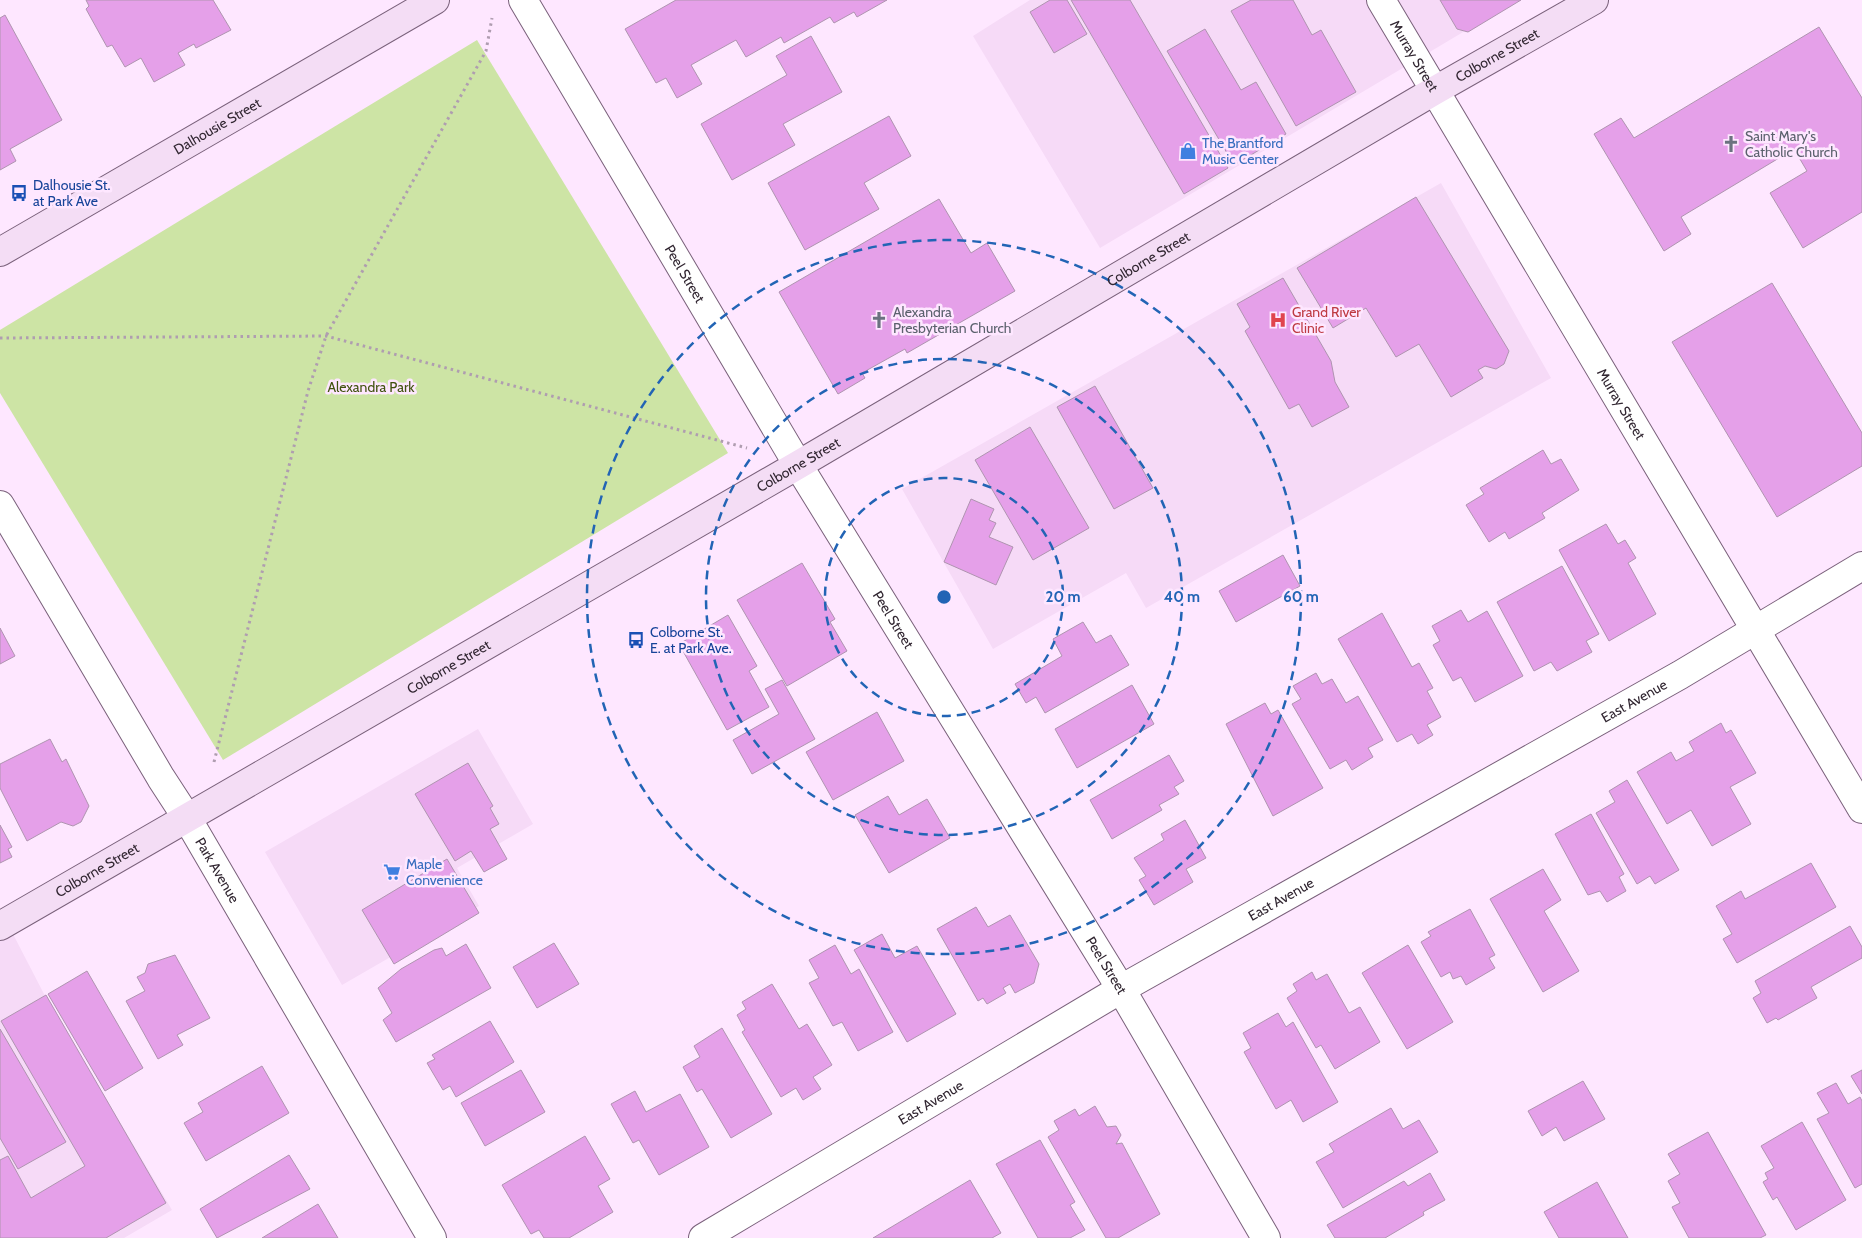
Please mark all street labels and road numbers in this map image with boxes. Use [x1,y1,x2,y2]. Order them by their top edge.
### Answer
street label: Murray Street [1386,17,1443,95]
street label: Colborne Street [1452,24,1542,86]
street label: Dalhousie Street [170,94,264,158]
street label: Colborne Street [1103,227,1193,290]
street label: Peel Street [661,241,709,306]
street label: Murray Street [1593,365,1650,443]
street label: Colborne Street [753,433,843,496]
street label: Peel Street [869,587,918,652]
street label: Colborne Street [404,636,494,698]
street label: East Avenue [1598,675,1670,726]
street label: Park Avenue [191,834,244,906]
street label: Colborne Street [52,839,142,901]
street label: East Avenue [1245,874,1317,925]
street label: Peel Street [1082,933,1131,998]
street label: East Avenue [895,1076,966,1129]

